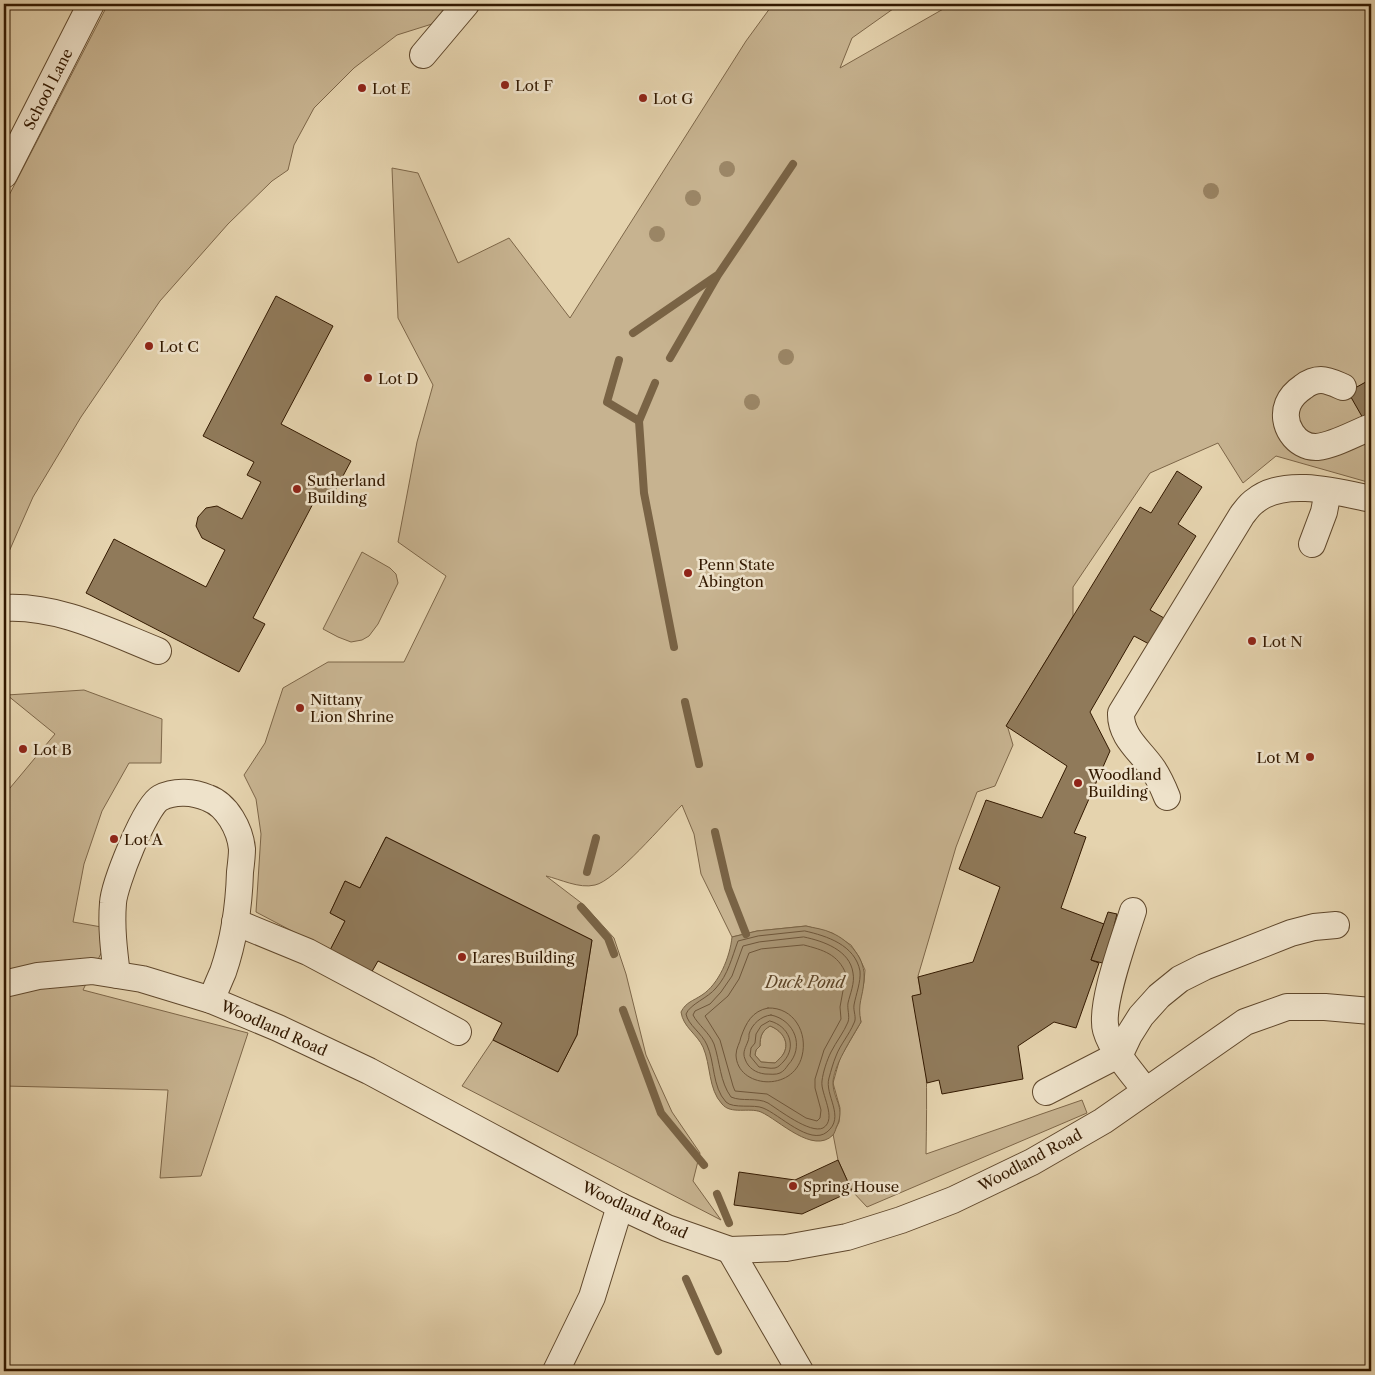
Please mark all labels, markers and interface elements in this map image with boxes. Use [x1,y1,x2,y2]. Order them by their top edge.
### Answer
street label: School Lane [19,45,77,133]
place label: Lot F [515,76,553,95]
place label: Lot E [372,79,411,98]
marker: Lot F [499,79,511,91]
marker: Lot E [356,82,368,94]
place label: Lot G [653,89,693,108]
marker: Lot G [637,92,649,104]
place label: Lot C [159,337,199,356]
marker: Lot C [143,340,155,352]
place label: Lot D [378,369,418,388]
marker: Lot D [362,372,374,384]
place label: Sutherland Building [307,471,386,507]
marker: Sutherland Building [291,483,303,495]
place label: Penn State Abington [697,555,775,591]
marker: Penn State Abington [682,567,694,579]
place label: Lot N [1262,632,1303,651]
marker: Lot N [1246,635,1258,647]
place label: Nittany Lion Shrine [310,690,394,726]
marker: Nittany Lion Shrine [294,702,306,714]
place label: Lot B [33,740,72,759]
marker: Lot B [17,743,29,755]
place label: Lot M [1257,748,1300,767]
marker: Lot M [1304,751,1316,763]
place label: Woodland Building [1087,765,1162,801]
marker: Woodland Building [1072,777,1084,789]
place label: Lot A [124,830,164,849]
marker: Lot A [108,833,120,845]
place label: Lares Building [472,948,575,967]
marker: Lares Building [456,951,468,963]
water label: Duck Pond [763,972,846,992]
street label: Woodland Road [217,996,330,1060]
street label: Woodland Road [974,1125,1085,1196]
street label: Woodland Road [578,1177,691,1243]
place label: Spring House [803,1177,899,1196]
marker: Spring House [787,1180,799,1192]

